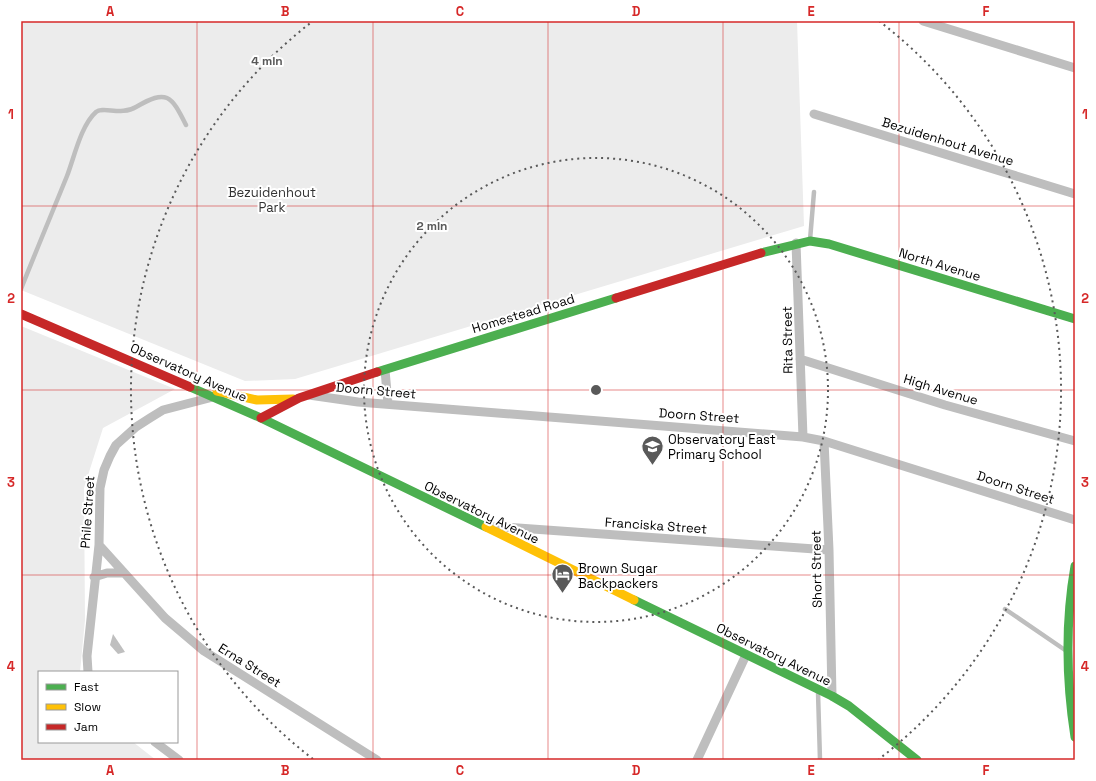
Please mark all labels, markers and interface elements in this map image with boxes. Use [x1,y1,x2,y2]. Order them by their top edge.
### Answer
text: A [106,3,115,20]
text: B [281,3,290,20]
text: C [456,3,464,20]
text: D [632,3,641,20]
text: E [807,3,815,20]
text: F [983,3,990,20]
text: 4 min [251,53,283,69]
text: 1 [8,106,14,123]
text: 1 [1082,106,1088,123]
street label: Bezuidenhout Avenue [880,113,1016,170]
park label: Bezuidenhout Park [228,184,316,216]
text: 2 min [416,218,448,234]
street label: North Avenue [897,244,983,285]
text: 2 [7,290,15,307]
street label: Homestead Road [470,290,577,337]
text: 2 [1081,290,1089,307]
street label: Rita Street [778,306,797,374]
street label: Observatory Avenue [128,339,250,406]
street label: High Avenue [901,370,980,409]
street label: Doorn Street [335,379,417,402]
centre of rings [589,383,603,397]
street label: Doorn Street [658,404,740,427]
place label: Observatory East Primary School [668,431,776,463]
school or university icon: Observatory East Primary School [639,433,665,466]
street label: Doorn Street [975,467,1057,508]
text: 3 [7,474,15,491]
text: 3 [1081,474,1089,491]
street label: Phile Street [76,475,99,549]
street label: Observatory Avenue [421,477,542,548]
street label: Franciska Street [604,513,708,538]
street label: Short Street [807,530,826,608]
place label: Brown Sugar Backpackers [578,560,658,592]
hotel icon: Brown Sugar Backpackers [549,562,575,595]
street label: Observatory Avenue [713,619,834,690]
street label: Erna Street [215,639,284,691]
text: 4 [7,658,15,675]
text: 4 [1081,658,1089,675]
legend [38,671,178,743]
text: Fast [74,679,99,695]
text: Slow [74,699,101,715]
text: Jam [74,719,98,735]
text: A [106,762,115,779]
text: B [281,762,290,779]
text: C [456,762,464,779]
text: D [632,762,641,779]
text: E [807,762,815,779]
text: F [983,762,990,779]

